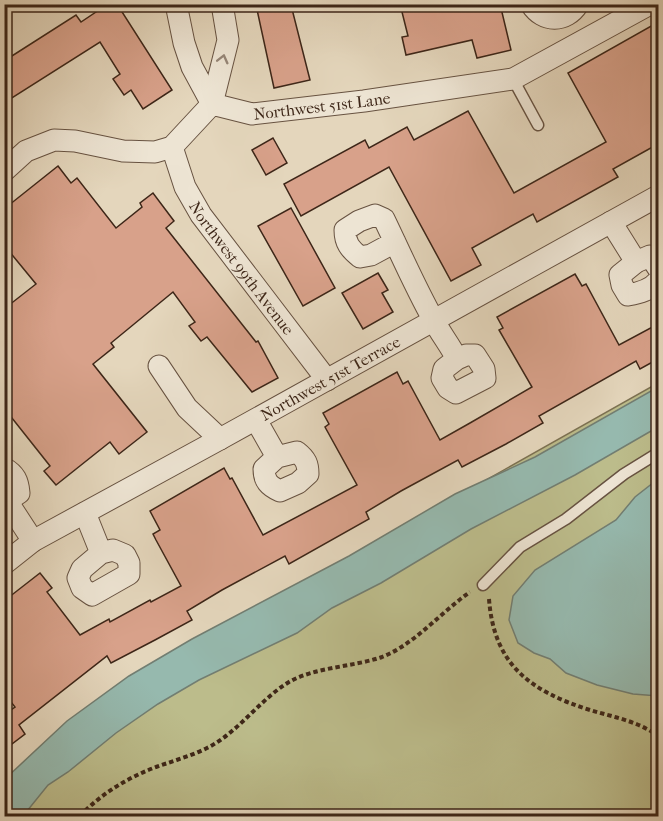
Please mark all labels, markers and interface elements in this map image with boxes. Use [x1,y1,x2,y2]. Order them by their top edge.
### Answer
one-way arrow [216,54,229,64]
street label: Northwest 51st Lane [253,88,392,124]
street label: Northwest 99th Avenue [185,198,298,339]
street label: Northwest 51st Terrace [257,332,404,425]

